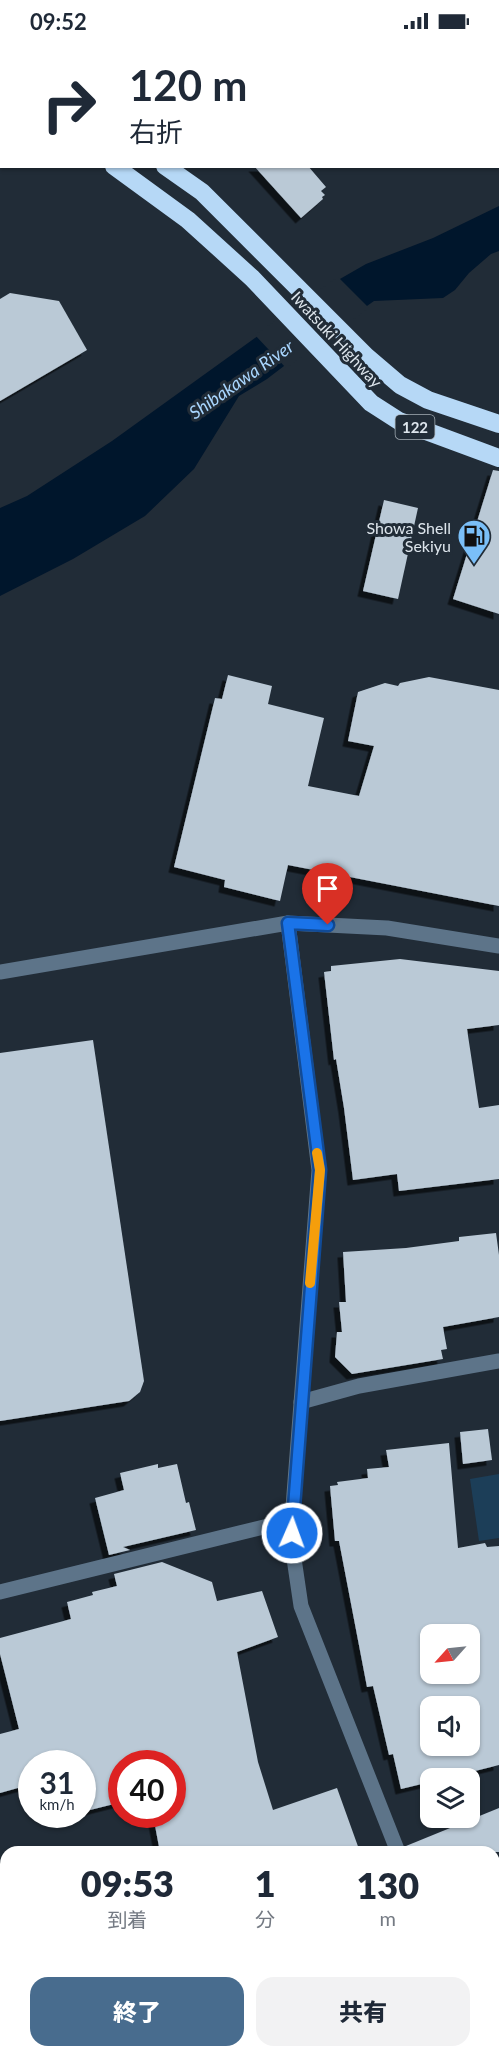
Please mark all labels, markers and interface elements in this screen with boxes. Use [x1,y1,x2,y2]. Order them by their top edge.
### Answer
text: 09:52 [30,8,87,35]
text: 120 m [129,60,247,110]
icon: right [30,66,108,144]
text: 右折 [129,115,183,148]
street label: Iwatsuki Highway [288,287,387,391]
water label: Shibakawa River [184,334,298,423]
road number: 122 [396,415,434,439]
place label: Showa Shell Sekiyu [367,518,451,555]
fuel station icon: Showa Shell Sekiyu [456,518,492,565]
pin [302,863,353,925]
icon: arrive [311,872,344,905]
position arrow [260,1501,324,1565]
north arrow [420,1624,480,1684]
map controls [420,1624,480,1828]
button: sound [420,1696,480,1756]
speed limit sign: 40 [108,1750,186,1828]
text: 31 [40,1764,74,1800]
button: layers [420,1768,480,1828]
text: km/h [39,1795,75,1813]
text: 09:53 [81,1861,174,1905]
text: 1 [255,1861,276,1905]
text: 130 [356,1863,419,1907]
text: m [380,1906,396,1930]
text: 到着 [107,1907,147,1931]
text: 分 [255,1907,275,1931]
button: 終了 [30,1977,244,2046]
button: 共有 [256,1977,470,2046]

